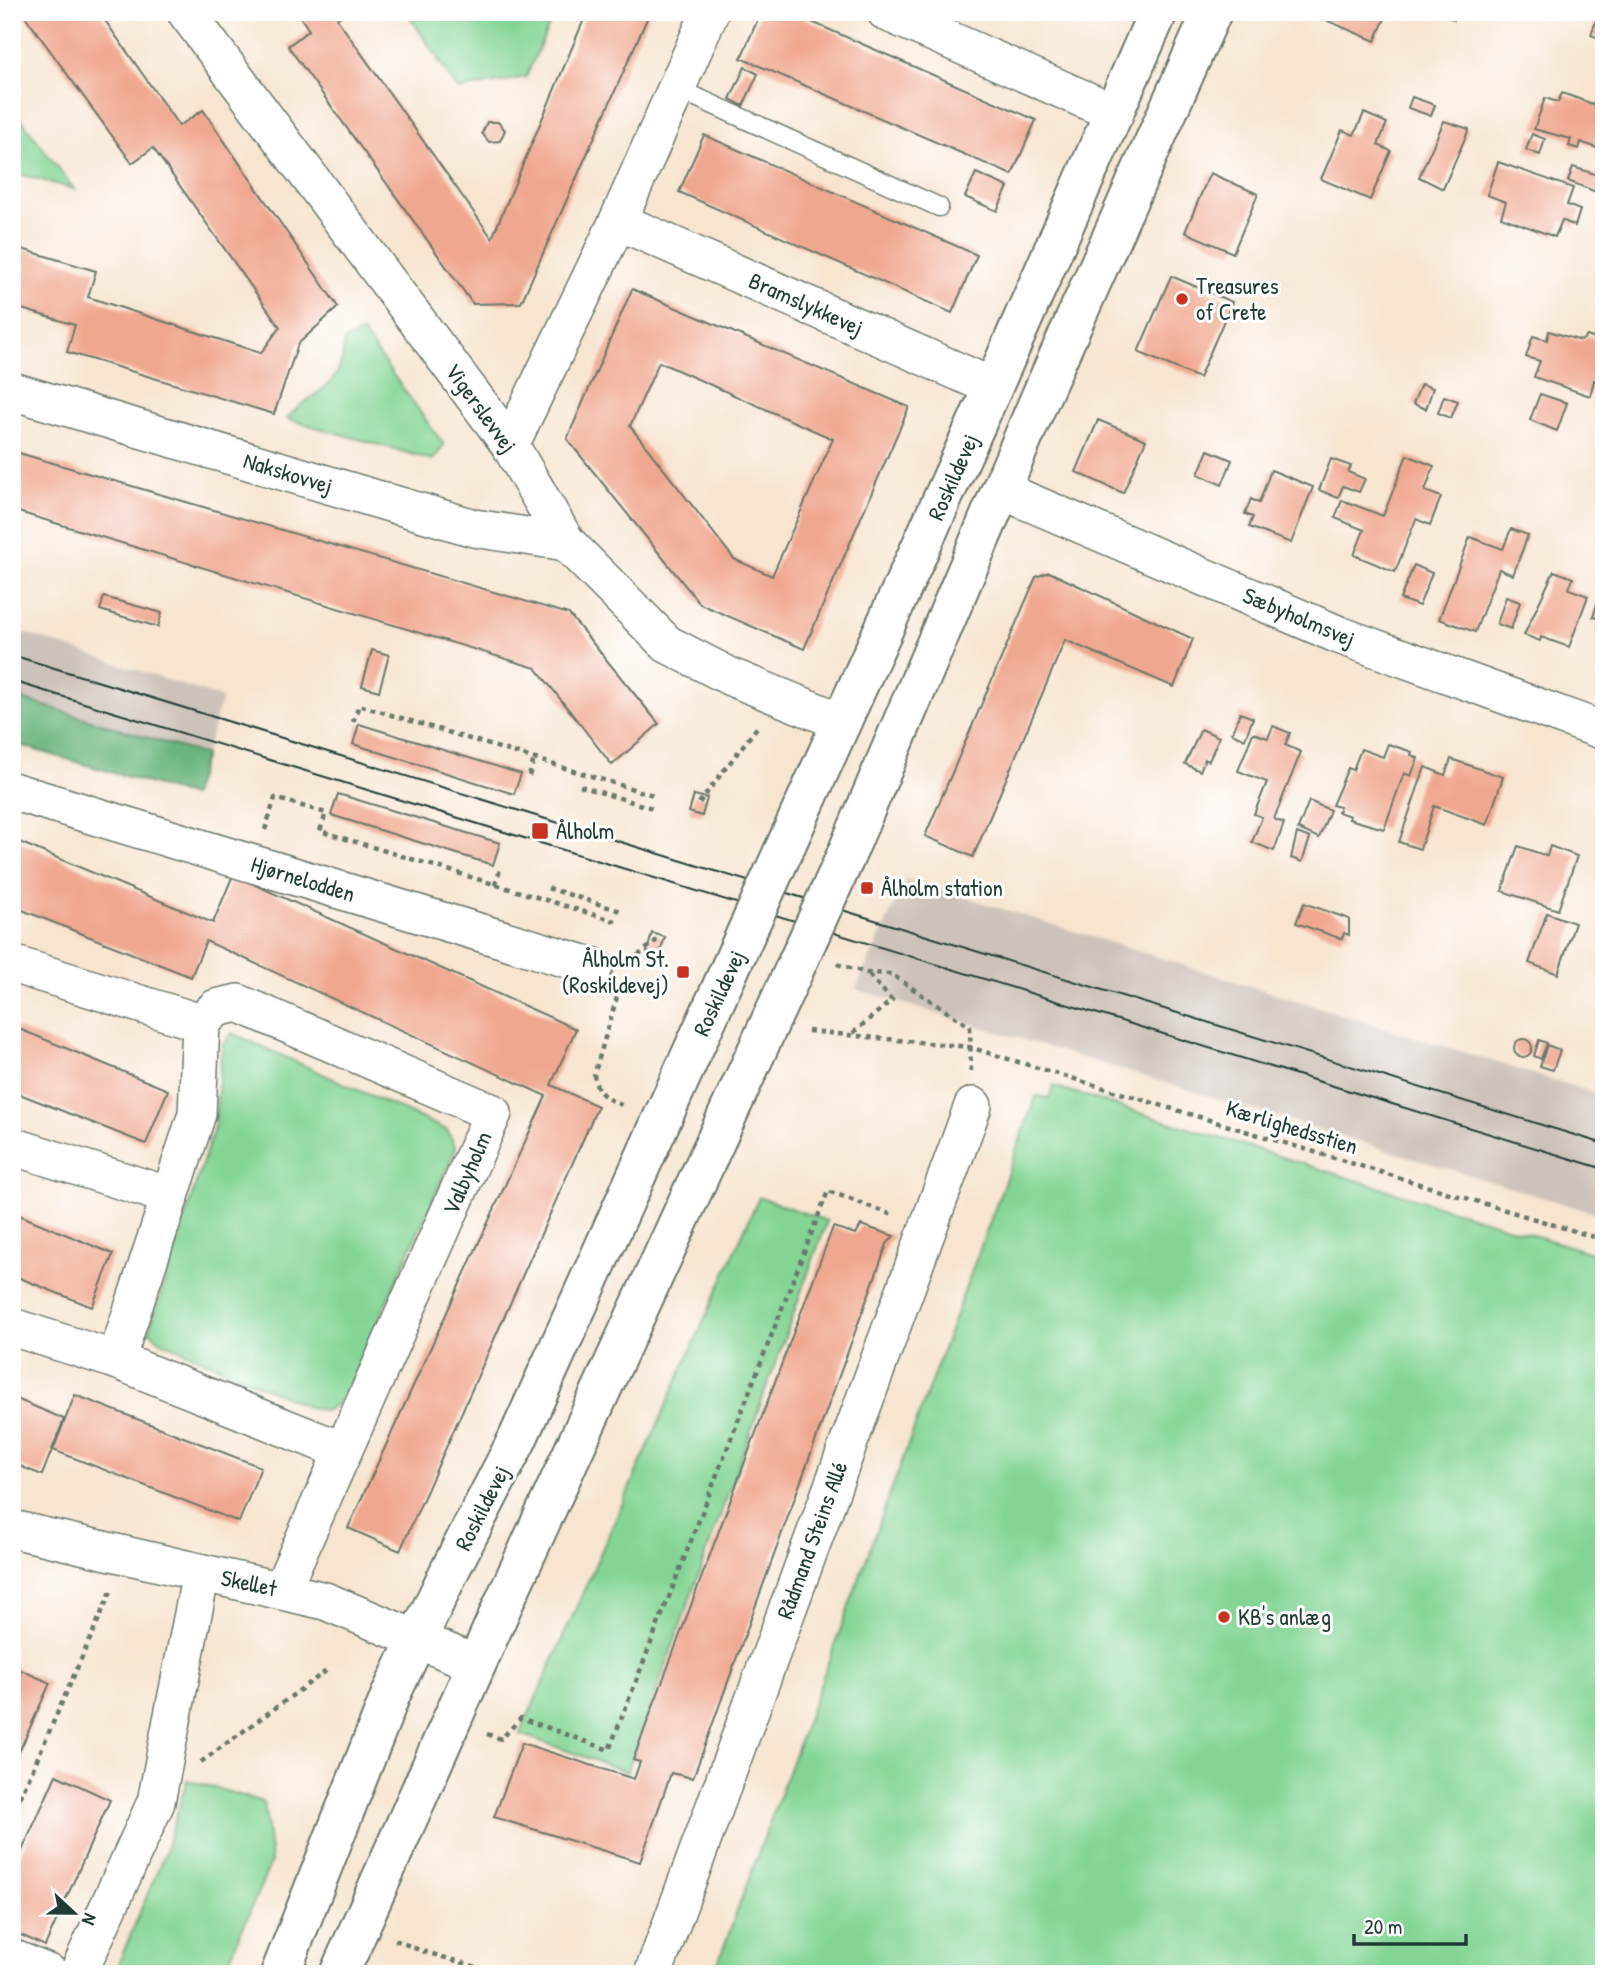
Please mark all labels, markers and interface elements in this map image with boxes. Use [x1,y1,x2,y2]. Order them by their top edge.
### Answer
street label: Bramslykkevej [744,265,868,342]
place label: Treasures of Crete [1196,270,1279,327]
marker: Treasures of Crete [1174,291,1190,307]
street label: Vigerslevvej [438,357,524,459]
street label: Roskildevej [920,429,985,525]
street label: Nakskovvej [240,444,336,501]
street label: Sæbyholmsvej [1238,579,1360,654]
place label: Ålholm [556,815,614,846]
marker: Ålholm [530,821,550,841]
street label: Hjørnelodden [247,848,359,909]
place label: Ålholm station [881,872,1003,903]
marker: Ålholm station [859,880,875,896]
place label: Ålholm St. (Roskildevej) [562,943,669,1000]
street label: Roskildevej [685,945,752,1041]
marker: Ålholm St. (Roskildevej) [675,964,691,980]
street label: Kærlighedsstien [1222,1092,1362,1161]
street label: Valbyholm [434,1126,499,1219]
street label: Rådmand Steins Allé [769,1457,854,1623]
street label: Roskildevej [447,1460,516,1555]
street label: Skellet [218,1562,281,1604]
place label: KB's anlæg [1238,1601,1331,1632]
marker: KB's anlæg [1216,1609,1232,1625]
north arrow [38,1878,108,1948]
scale bar [1354,1902,1466,1946]
text: N [76,1910,104,1929]
text: 20 m [1364,1912,1402,1941]

